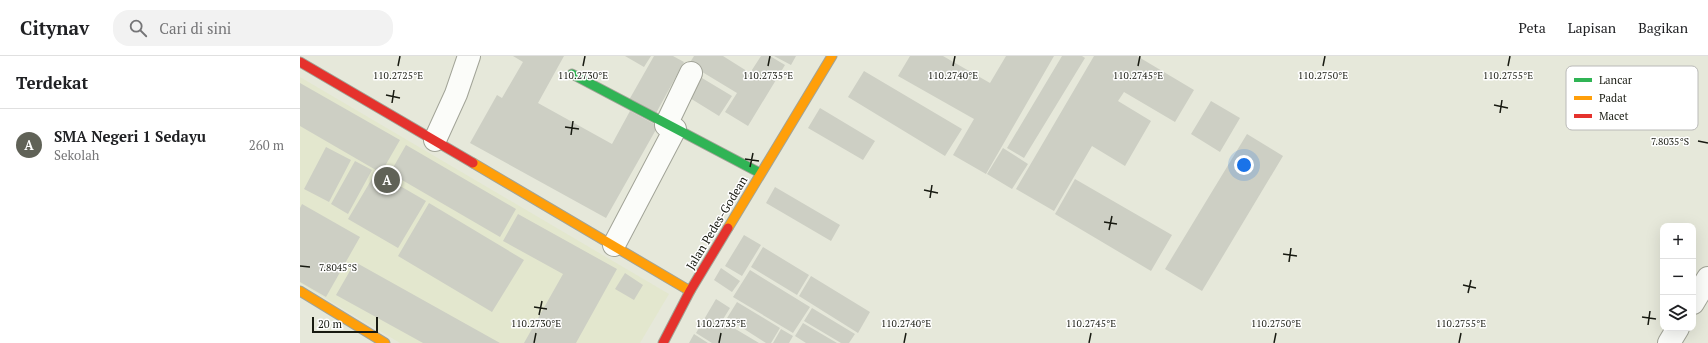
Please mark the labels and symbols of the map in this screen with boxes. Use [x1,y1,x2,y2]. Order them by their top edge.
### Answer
legend [1566,66,1698,130]
text: 110.2725°E [373,69,423,82]
text: 110.2730°E [558,69,608,82]
text: 110.2735°E [743,69,793,82]
text: 110.2740°E [928,69,978,82]
text: 110.2745°E [1113,69,1163,82]
text: 110.2750°E [1298,69,1348,82]
text: 110.2755°E [1483,69,1533,82]
text: Lancar [1599,73,1633,87]
text: Padat [1599,91,1627,105]
text: Macet [1599,109,1629,123]
text: 7.8035°S [1651,135,1689,148]
your location [1234,155,1254,175]
pin: A [374,165,400,195]
street label: Jalan Pedes-Godean [683,173,750,272]
text: 7.8045°S [319,261,357,274]
scale bar [312,315,378,334]
text: 110.2730°E [511,317,561,330]
text: 110.2735°E [696,317,746,330]
text: 110.2740°E [881,317,931,330]
text: 110.2745°E [1066,317,1116,330]
text: 110.2750°E [1251,317,1301,330]
text: 110.2755°E [1436,317,1486,330]

